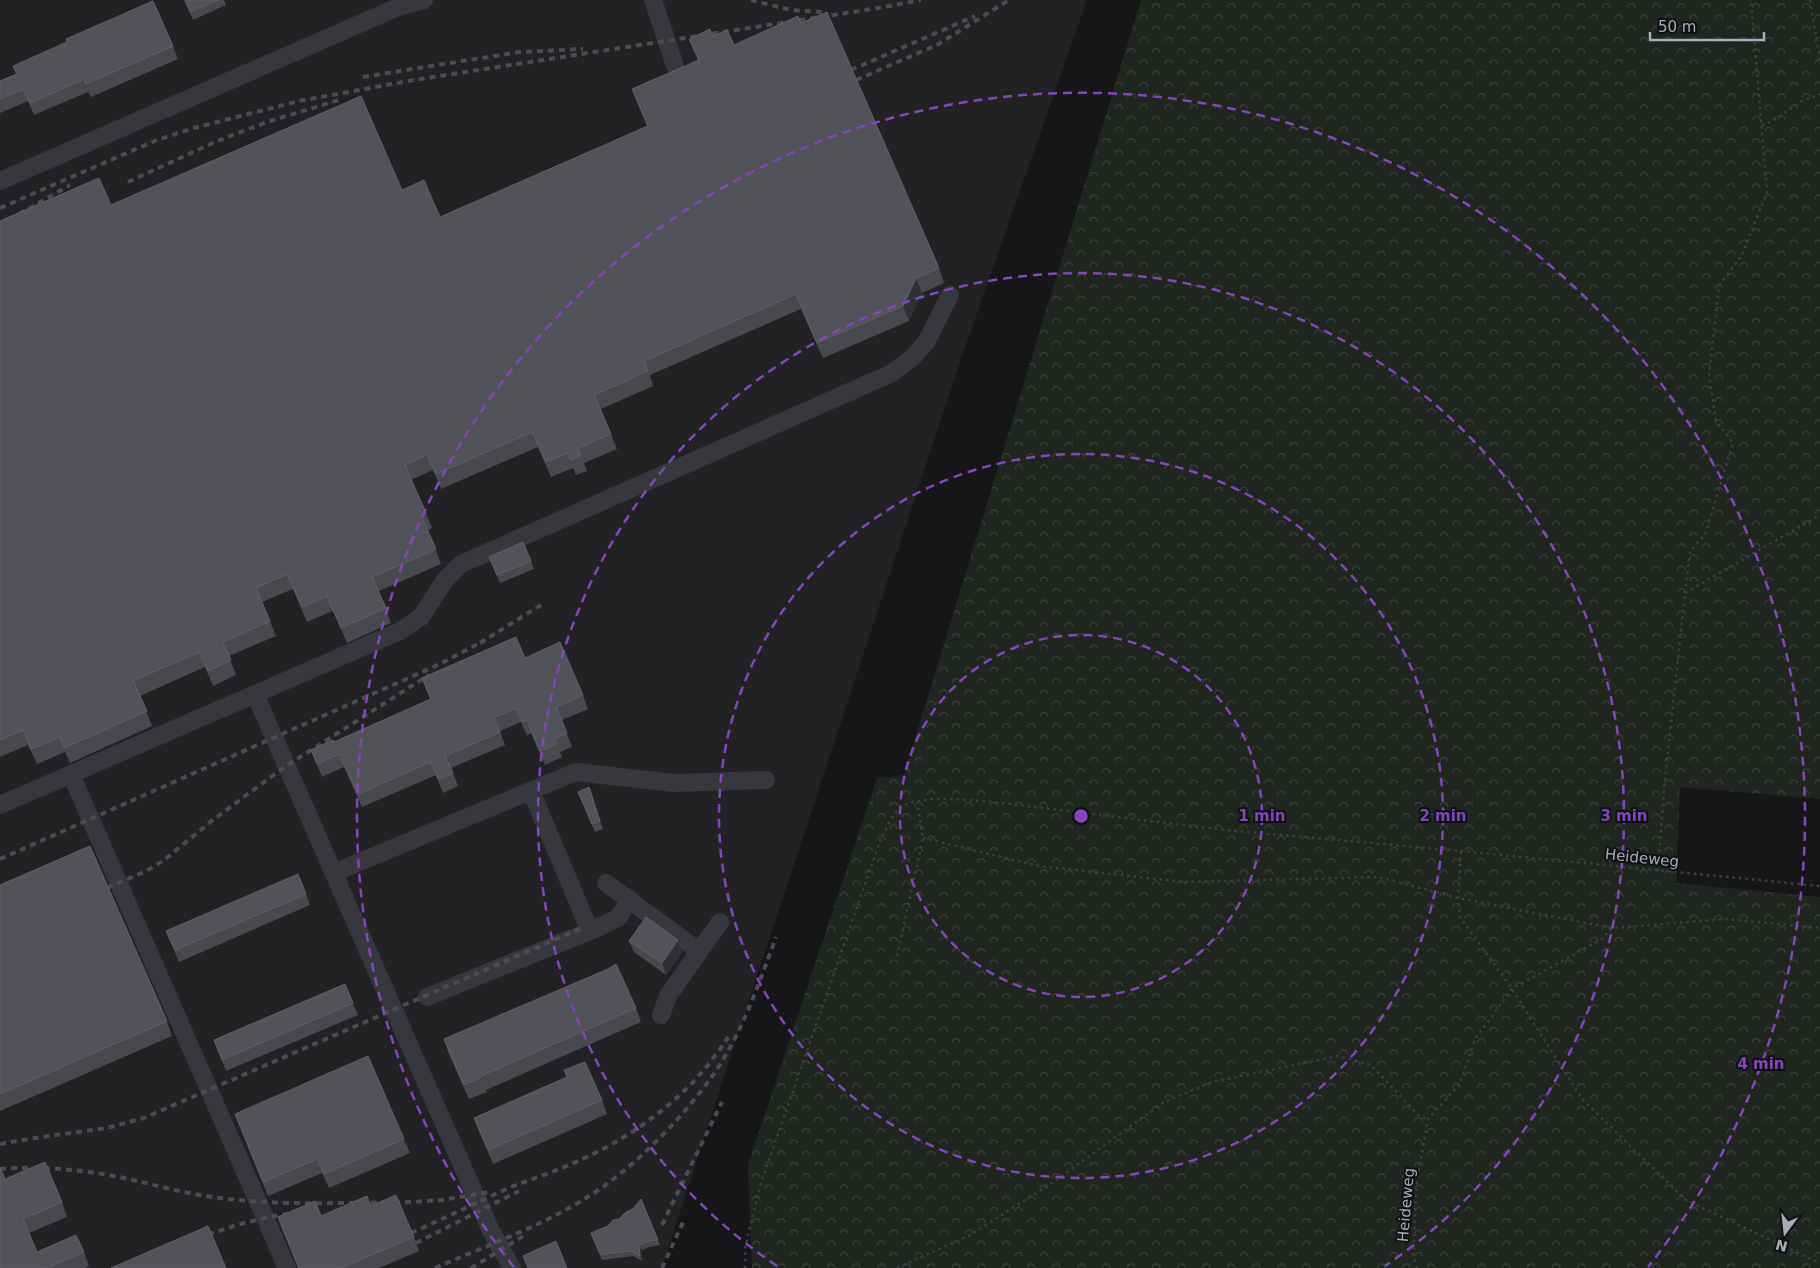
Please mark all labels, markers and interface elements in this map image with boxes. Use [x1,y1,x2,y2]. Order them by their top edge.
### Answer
scale bar [1650,10,1764,42]
text: 50 m [1658,18,1696,36]
centre of rings [1072,807,1090,825]
text: 1 min [1238,807,1286,825]
text: 2 min [1419,807,1467,825]
text: 3 min [1600,807,1648,825]
street label: Heideweg [1604,845,1680,871]
text: 4 min [1737,1055,1785,1073]
street label: Heideweg [1394,1167,1418,1243]
north arrow [1760,1208,1810,1258]
text: N [1774,1236,1789,1255]

